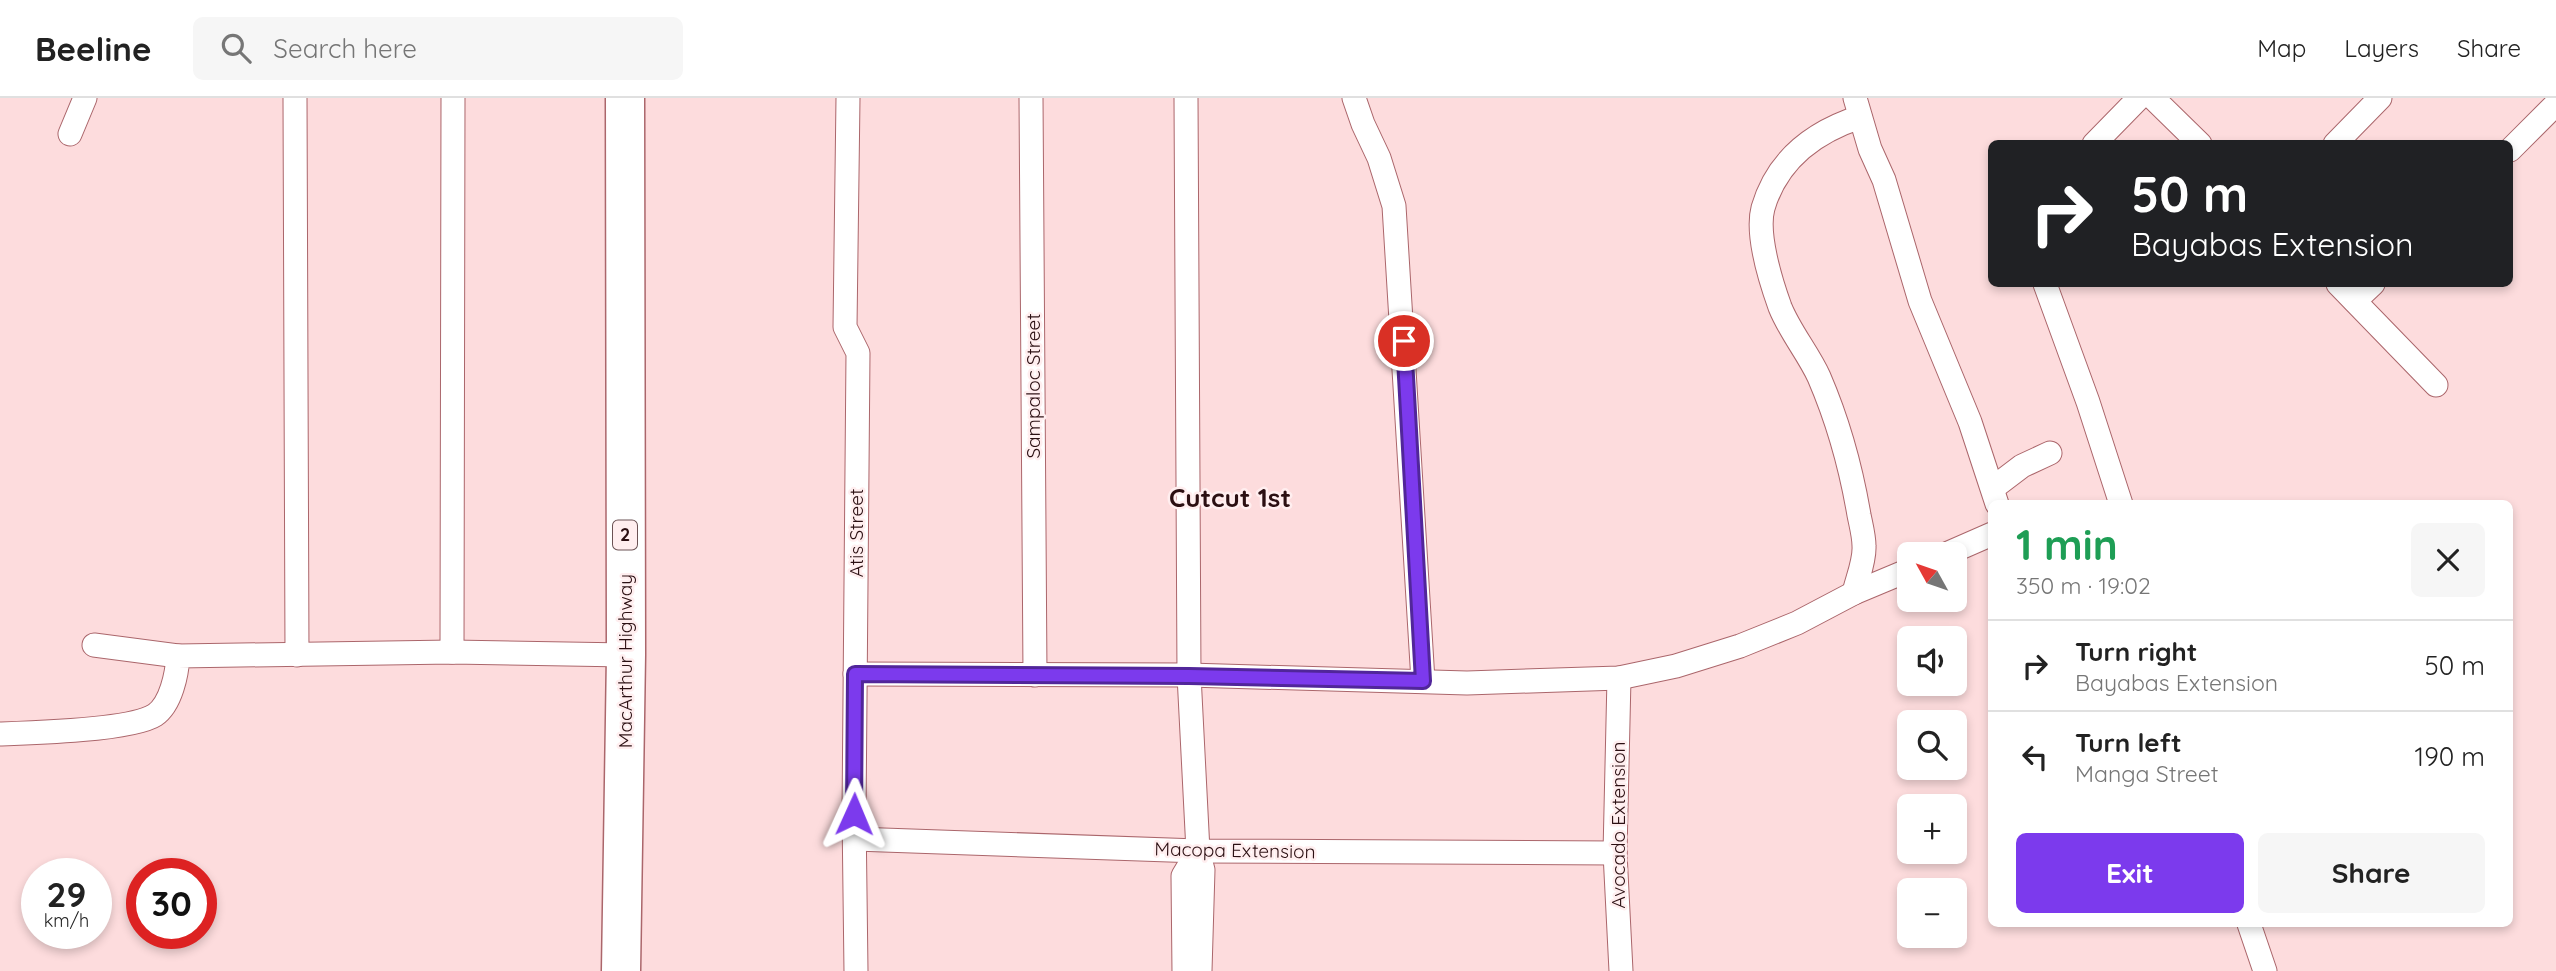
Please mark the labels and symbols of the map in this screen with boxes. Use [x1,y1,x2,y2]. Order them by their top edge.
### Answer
pin [1374,311,1434,371]
street label: Sampaloc Street [1021,313,1045,459]
district label: Cutcut 1st [1169,481,1291,514]
street label: Atis Street [844,489,868,577]
road number: 2 [613,520,637,550]
north arrow [1897,542,1967,612]
street label: MacArthur Highway [613,574,637,748]
street label: Avocado Extension [1606,741,1630,909]
position arrow [817,777,891,851]
street label: Macopa Extension [1154,837,1316,863]
speed limit sign: 30 [126,858,217,949]

